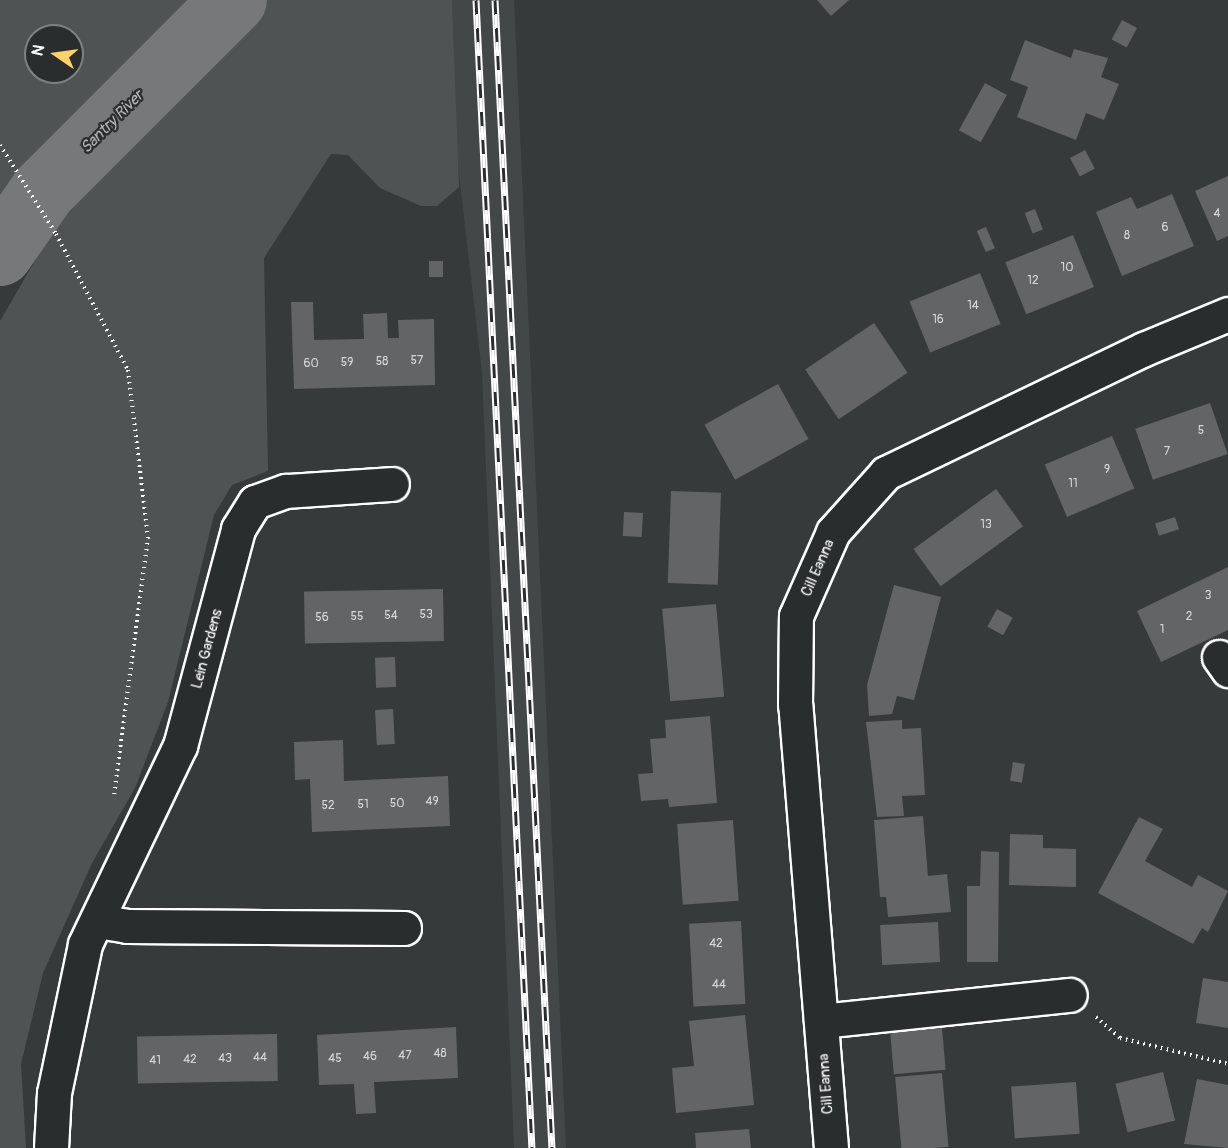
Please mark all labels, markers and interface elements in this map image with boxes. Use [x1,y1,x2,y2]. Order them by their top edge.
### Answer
north arrow [24,24,84,84]
text: N [27,43,49,58]
water label: Santry River [77,87,147,157]
house number: 4 [1214,207,1220,221]
house number: 6 [1162,221,1168,235]
house number: 8 [1124,229,1130,243]
house number: 10 [1061,261,1073,275]
house number: 12 [1027,274,1039,288]
house number: 14 [967,299,979,313]
house number: 16 [932,313,944,327]
house number: 57 [411,354,423,368]
house number: 58 [376,355,388,369]
house number: 59 [341,356,353,370]
house number: 60 [303,357,319,371]
house number: 5 [1198,424,1204,438]
house number: 7 [1164,445,1170,459]
house number: 9 [1104,463,1110,477]
house number: 11 [1068,477,1078,491]
house number: 13 [980,518,992,532]
street label: Cill Eanna [797,537,839,599]
house number: 3 [1205,589,1211,603]
street label: Lein Gardens [188,607,226,691]
house number: 53 [419,608,433,622]
house number: 54 [384,609,398,623]
house number: 55 [350,610,364,624]
house number: 2 [1186,610,1192,624]
house number: 56 [315,611,329,625]
house number: 1 [1160,623,1164,637]
house number: 49 [425,795,439,809]
house number: 50 [390,797,404,811]
house number: 51 [357,798,369,812]
house number: 52 [321,799,335,813]
house number: 42 [709,937,723,951]
house number: 44 [712,978,726,992]
house number: 48 [433,1047,447,1061]
house number: 47 [398,1049,412,1063]
house number: 46 [363,1050,377,1064]
house number: 44 [253,1051,267,1065]
house number: 43 [218,1052,232,1066]
house number: 45 [328,1052,342,1066]
house number: 42 [183,1053,197,1067]
street label: Cill Eanna [815,1053,837,1115]
house number: 41 [149,1054,161,1068]

